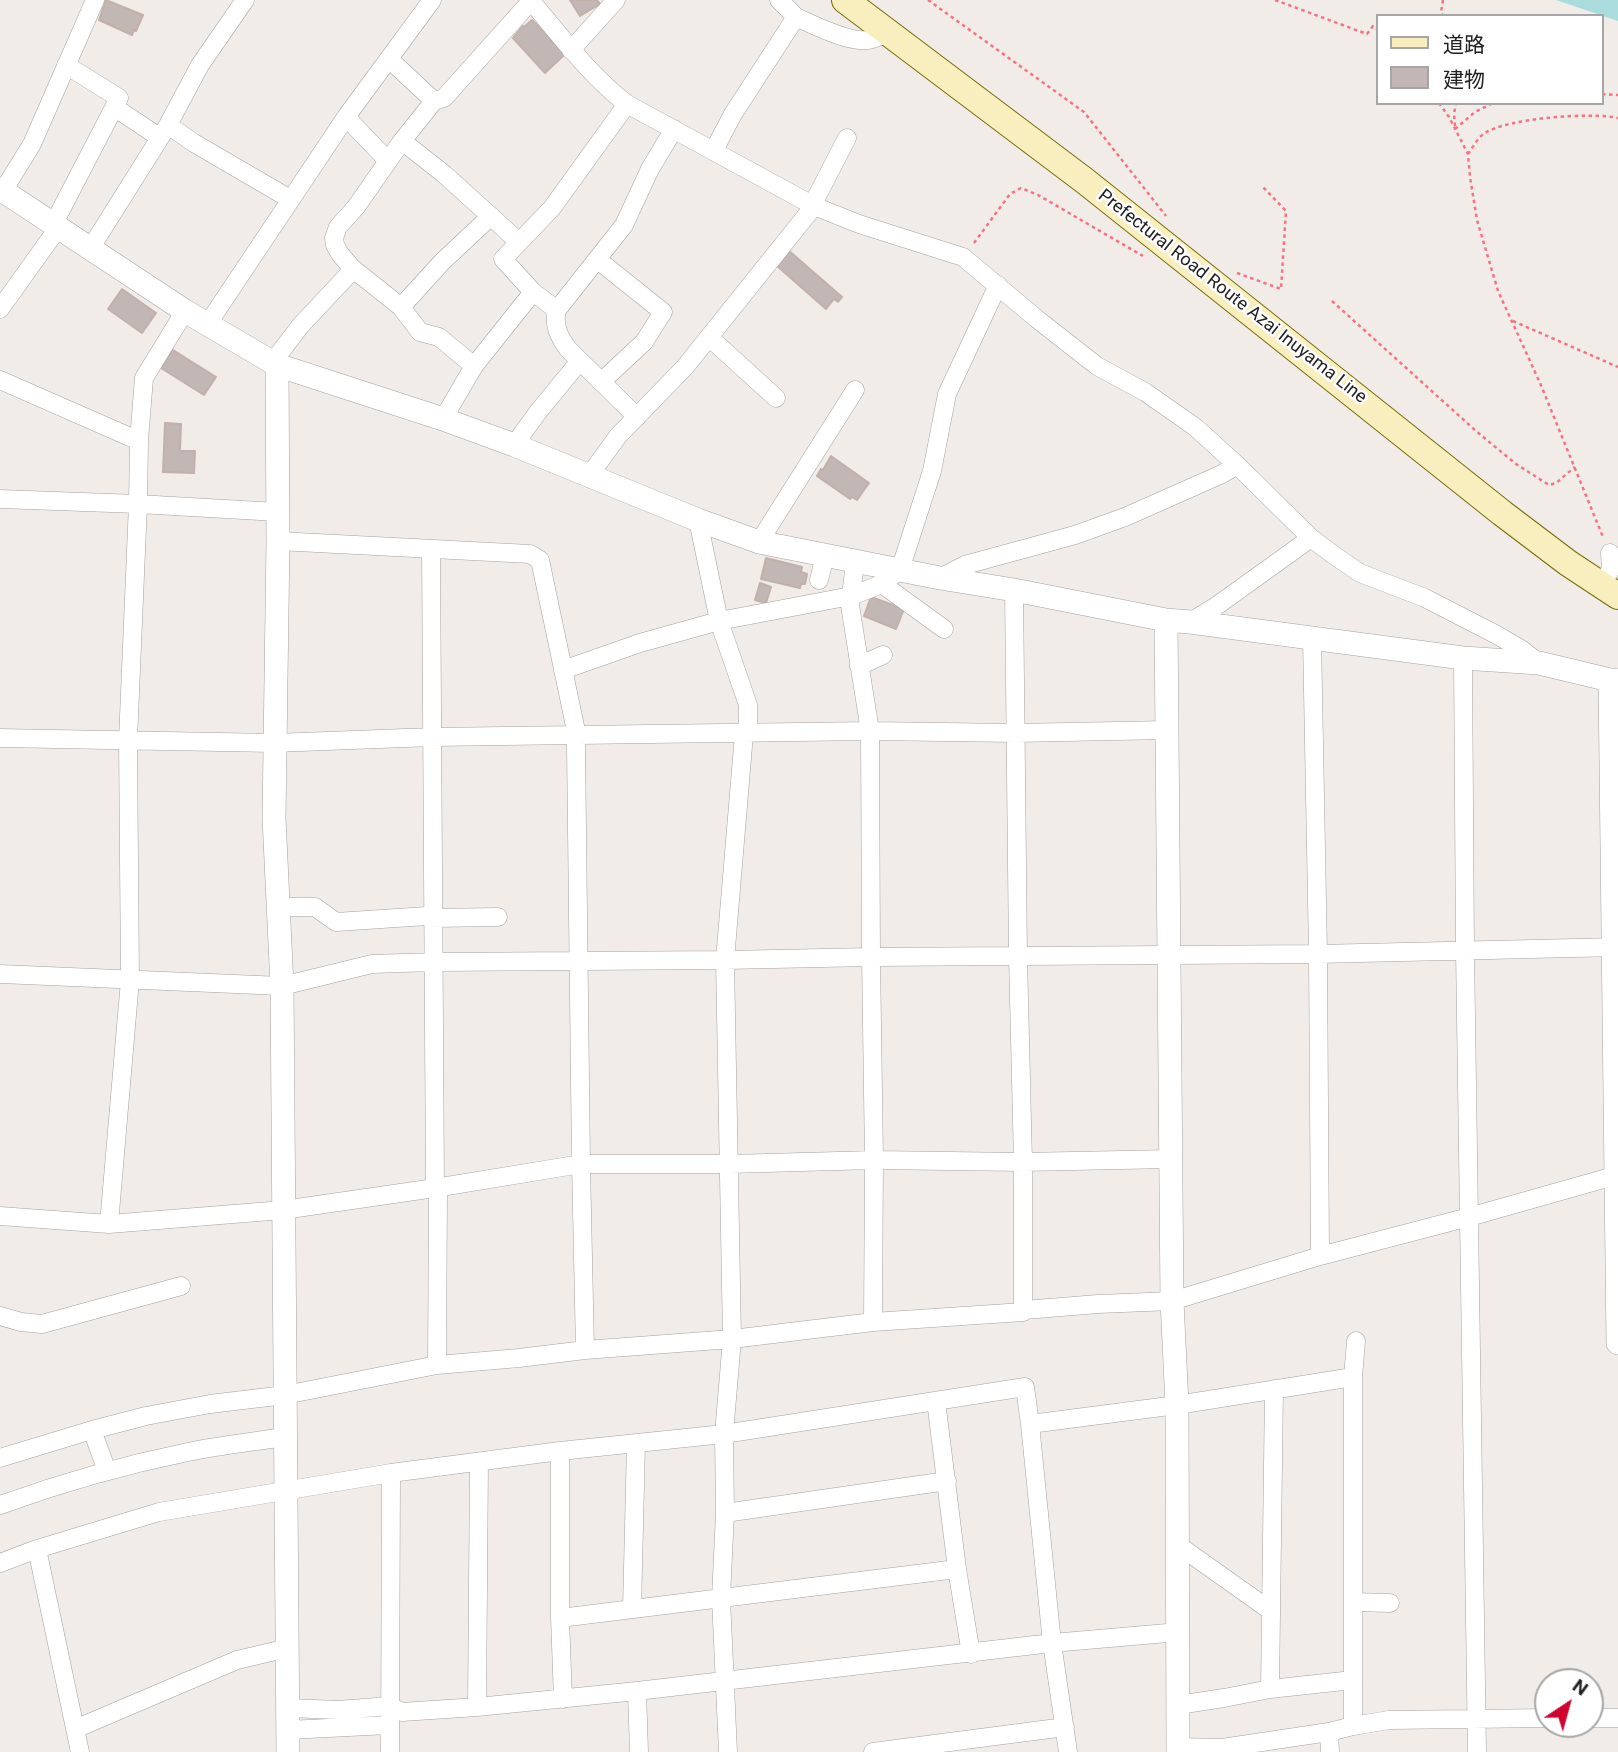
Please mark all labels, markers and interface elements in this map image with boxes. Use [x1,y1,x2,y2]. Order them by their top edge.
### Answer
legend [1376,14,1604,105]
text: 道路 [1443,33,1485,57]
text: 建物 [1443,68,1485,92]
street label: Prefectural Road Route Azai Inuyama Line [1093,185,1371,409]
north arrow [1534,1668,1604,1738]
text: N [1568,1674,1593,1700]

